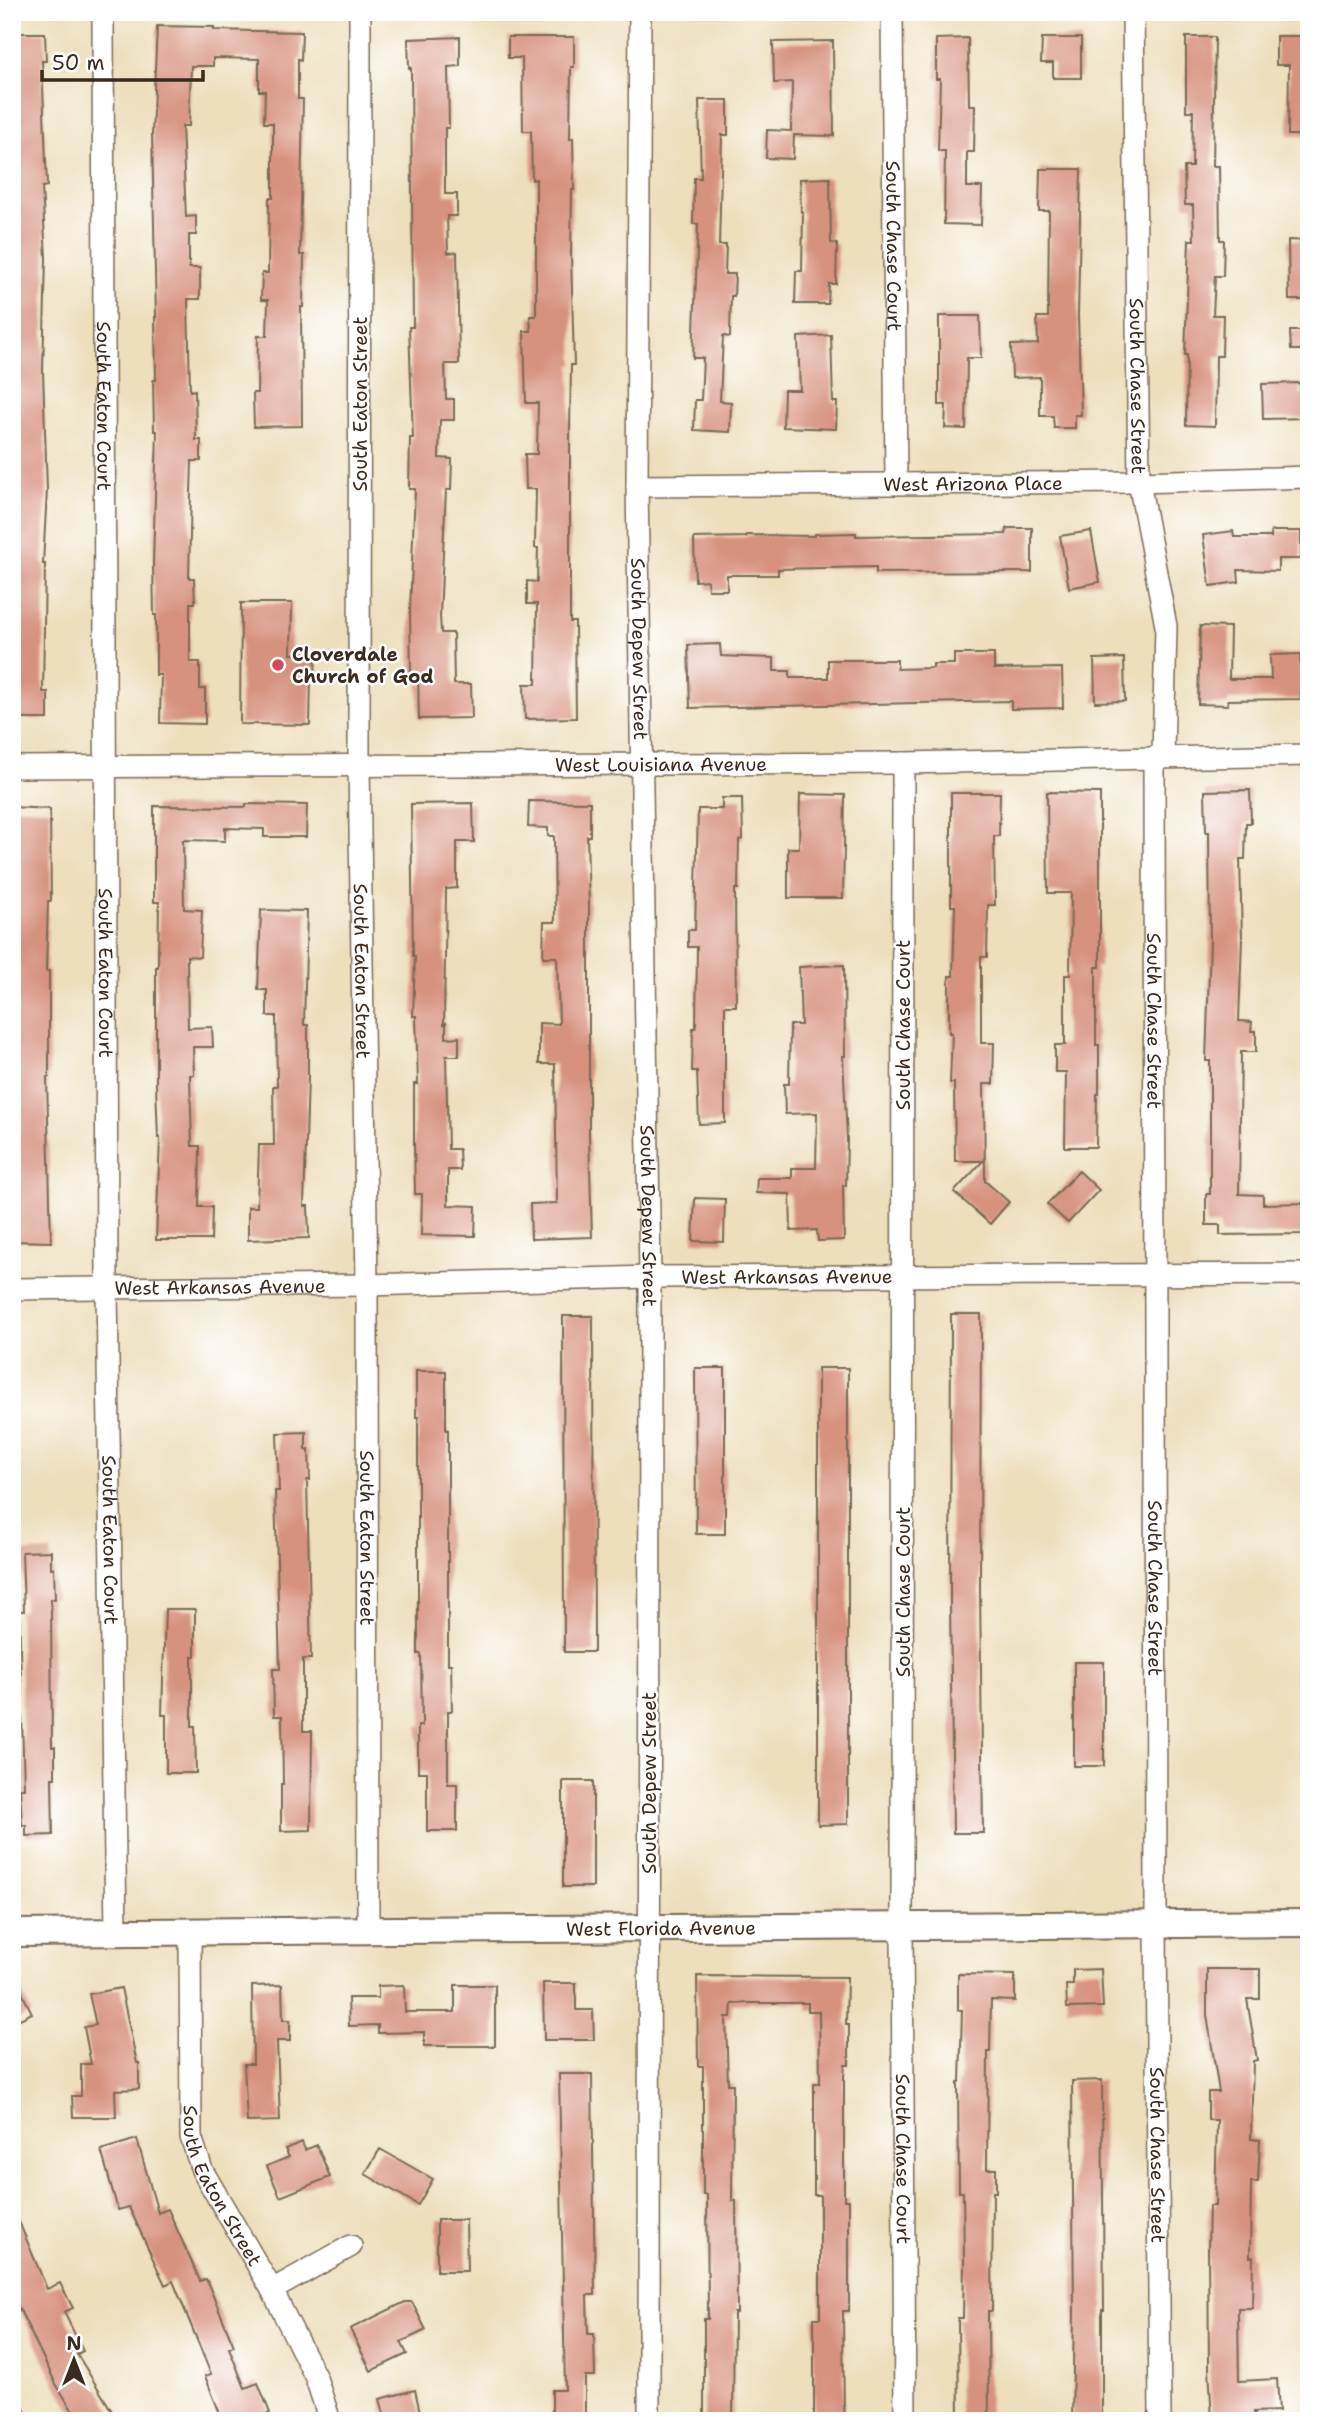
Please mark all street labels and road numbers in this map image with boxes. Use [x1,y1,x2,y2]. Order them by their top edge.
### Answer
street label: South Chase Court [880,161,907,331]
street label: South Chase Street [1124,298,1151,474]
street label: South Eaton Street [348,316,373,492]
street label: South Eaton Court [91,321,117,491]
street label: West Arizona Place [883,471,1063,497]
street label: South Depew Street [625,558,653,740]
street label: West Louisiana Avenue [555,752,767,778]
street label: South Eaton Street [348,883,376,1059]
street label: South Eaton Court [93,888,118,1058]
street label: South Chase Street [1141,933,1167,1109]
street label: South Chase Court [891,940,916,1110]
street label: South Depew Street [635,1125,662,1307]
street label: West Arkansas Avenue [681,1264,893,1290]
street label: West Arkansas Avenue [114,1273,326,1301]
street label: South Eaton Street [354,1450,380,1626]
street label: South Eaton Court [96,1455,124,1625]
street label: South Chase Street [1142,1500,1168,1676]
street label: South Chase Court [891,1507,916,1677]
street label: South Depew Street [637,1692,662,1874]
street label: West Florida Avenue [566,1915,756,1942]
street label: South Chase Street [1144,2067,1171,2243]
street label: South Chase Court [890,2074,916,2244]
street label: South Eaton Street [178,2105,267,2271]

